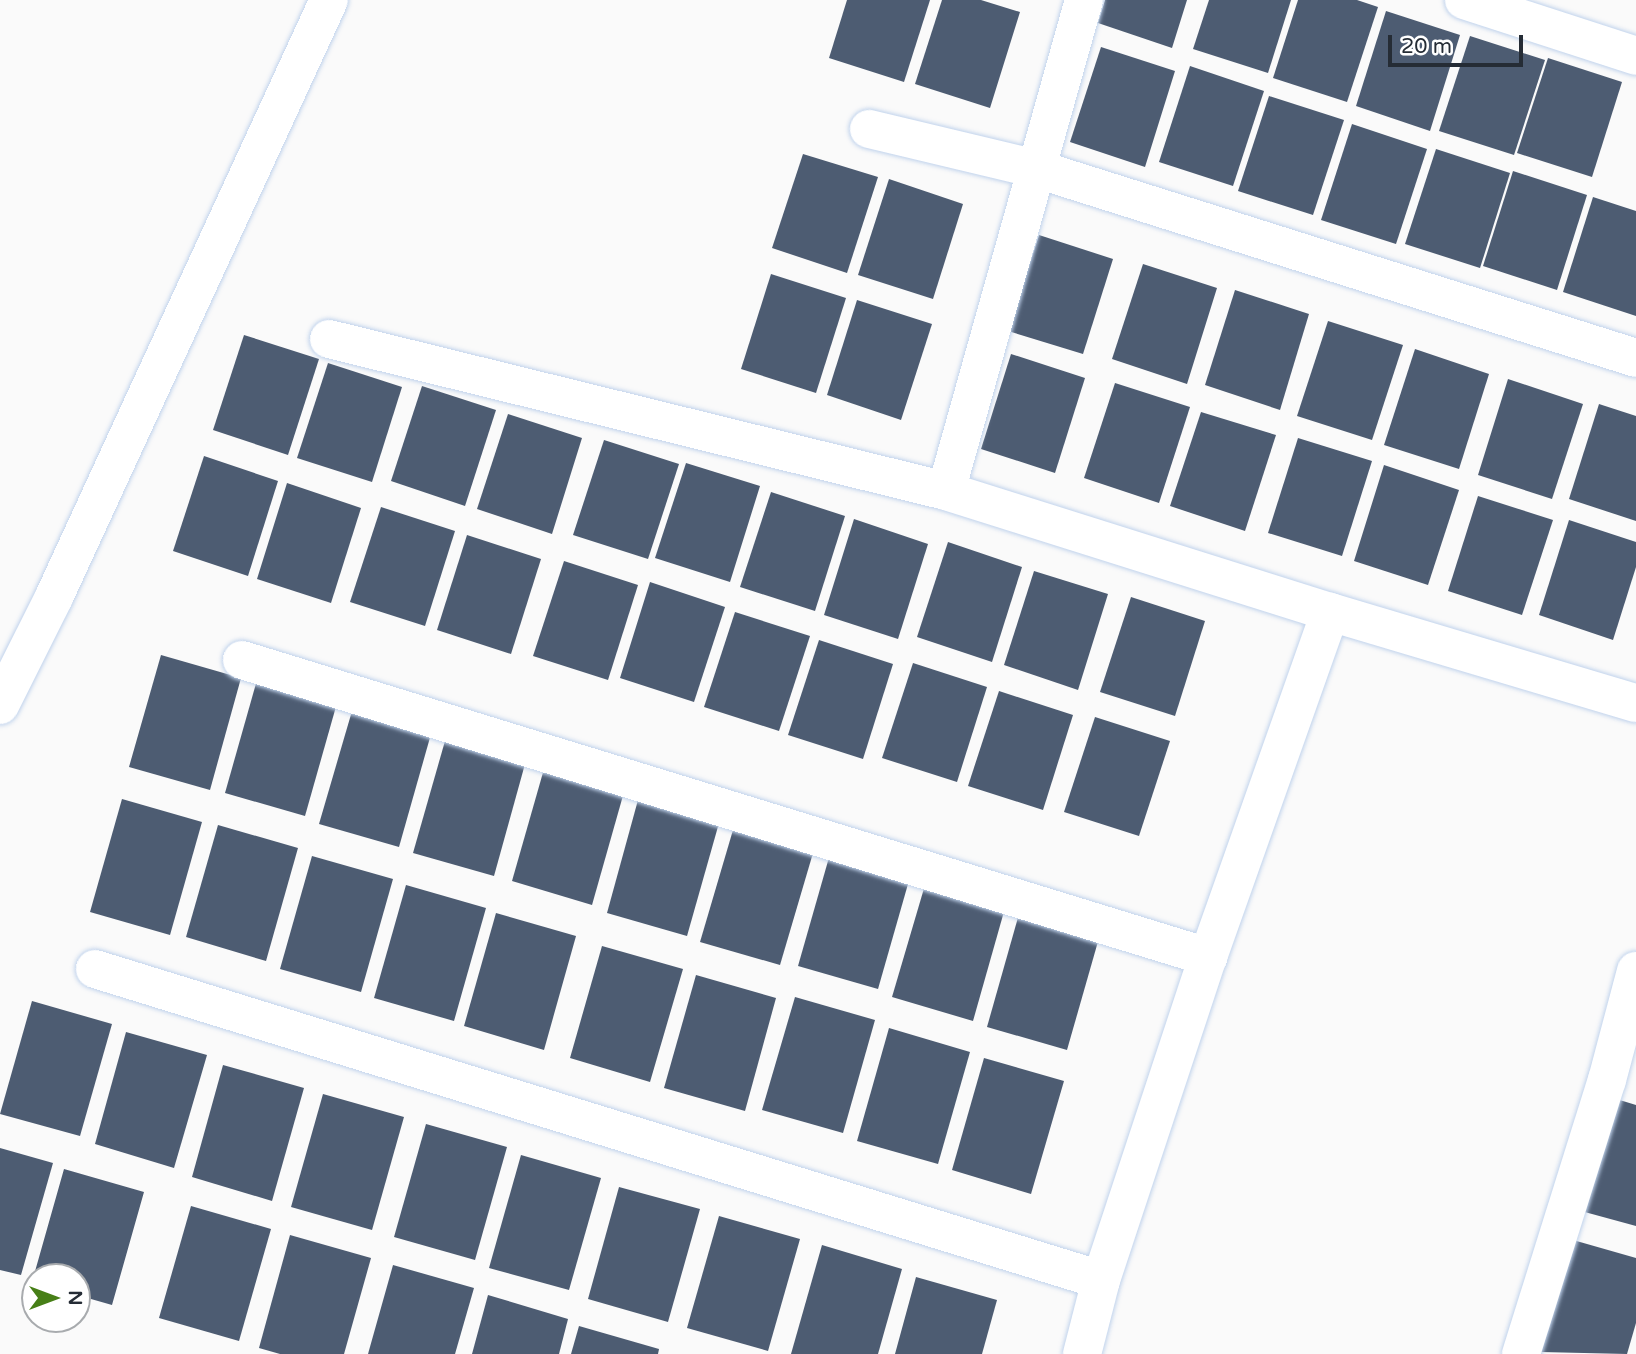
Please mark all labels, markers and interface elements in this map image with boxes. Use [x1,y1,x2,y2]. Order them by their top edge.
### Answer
scale bar [1391,21,1526,65]
text: 20 m [1401,34,1452,59]
north arrow [21,1263,91,1333]
text: N [64,1290,86,1306]

